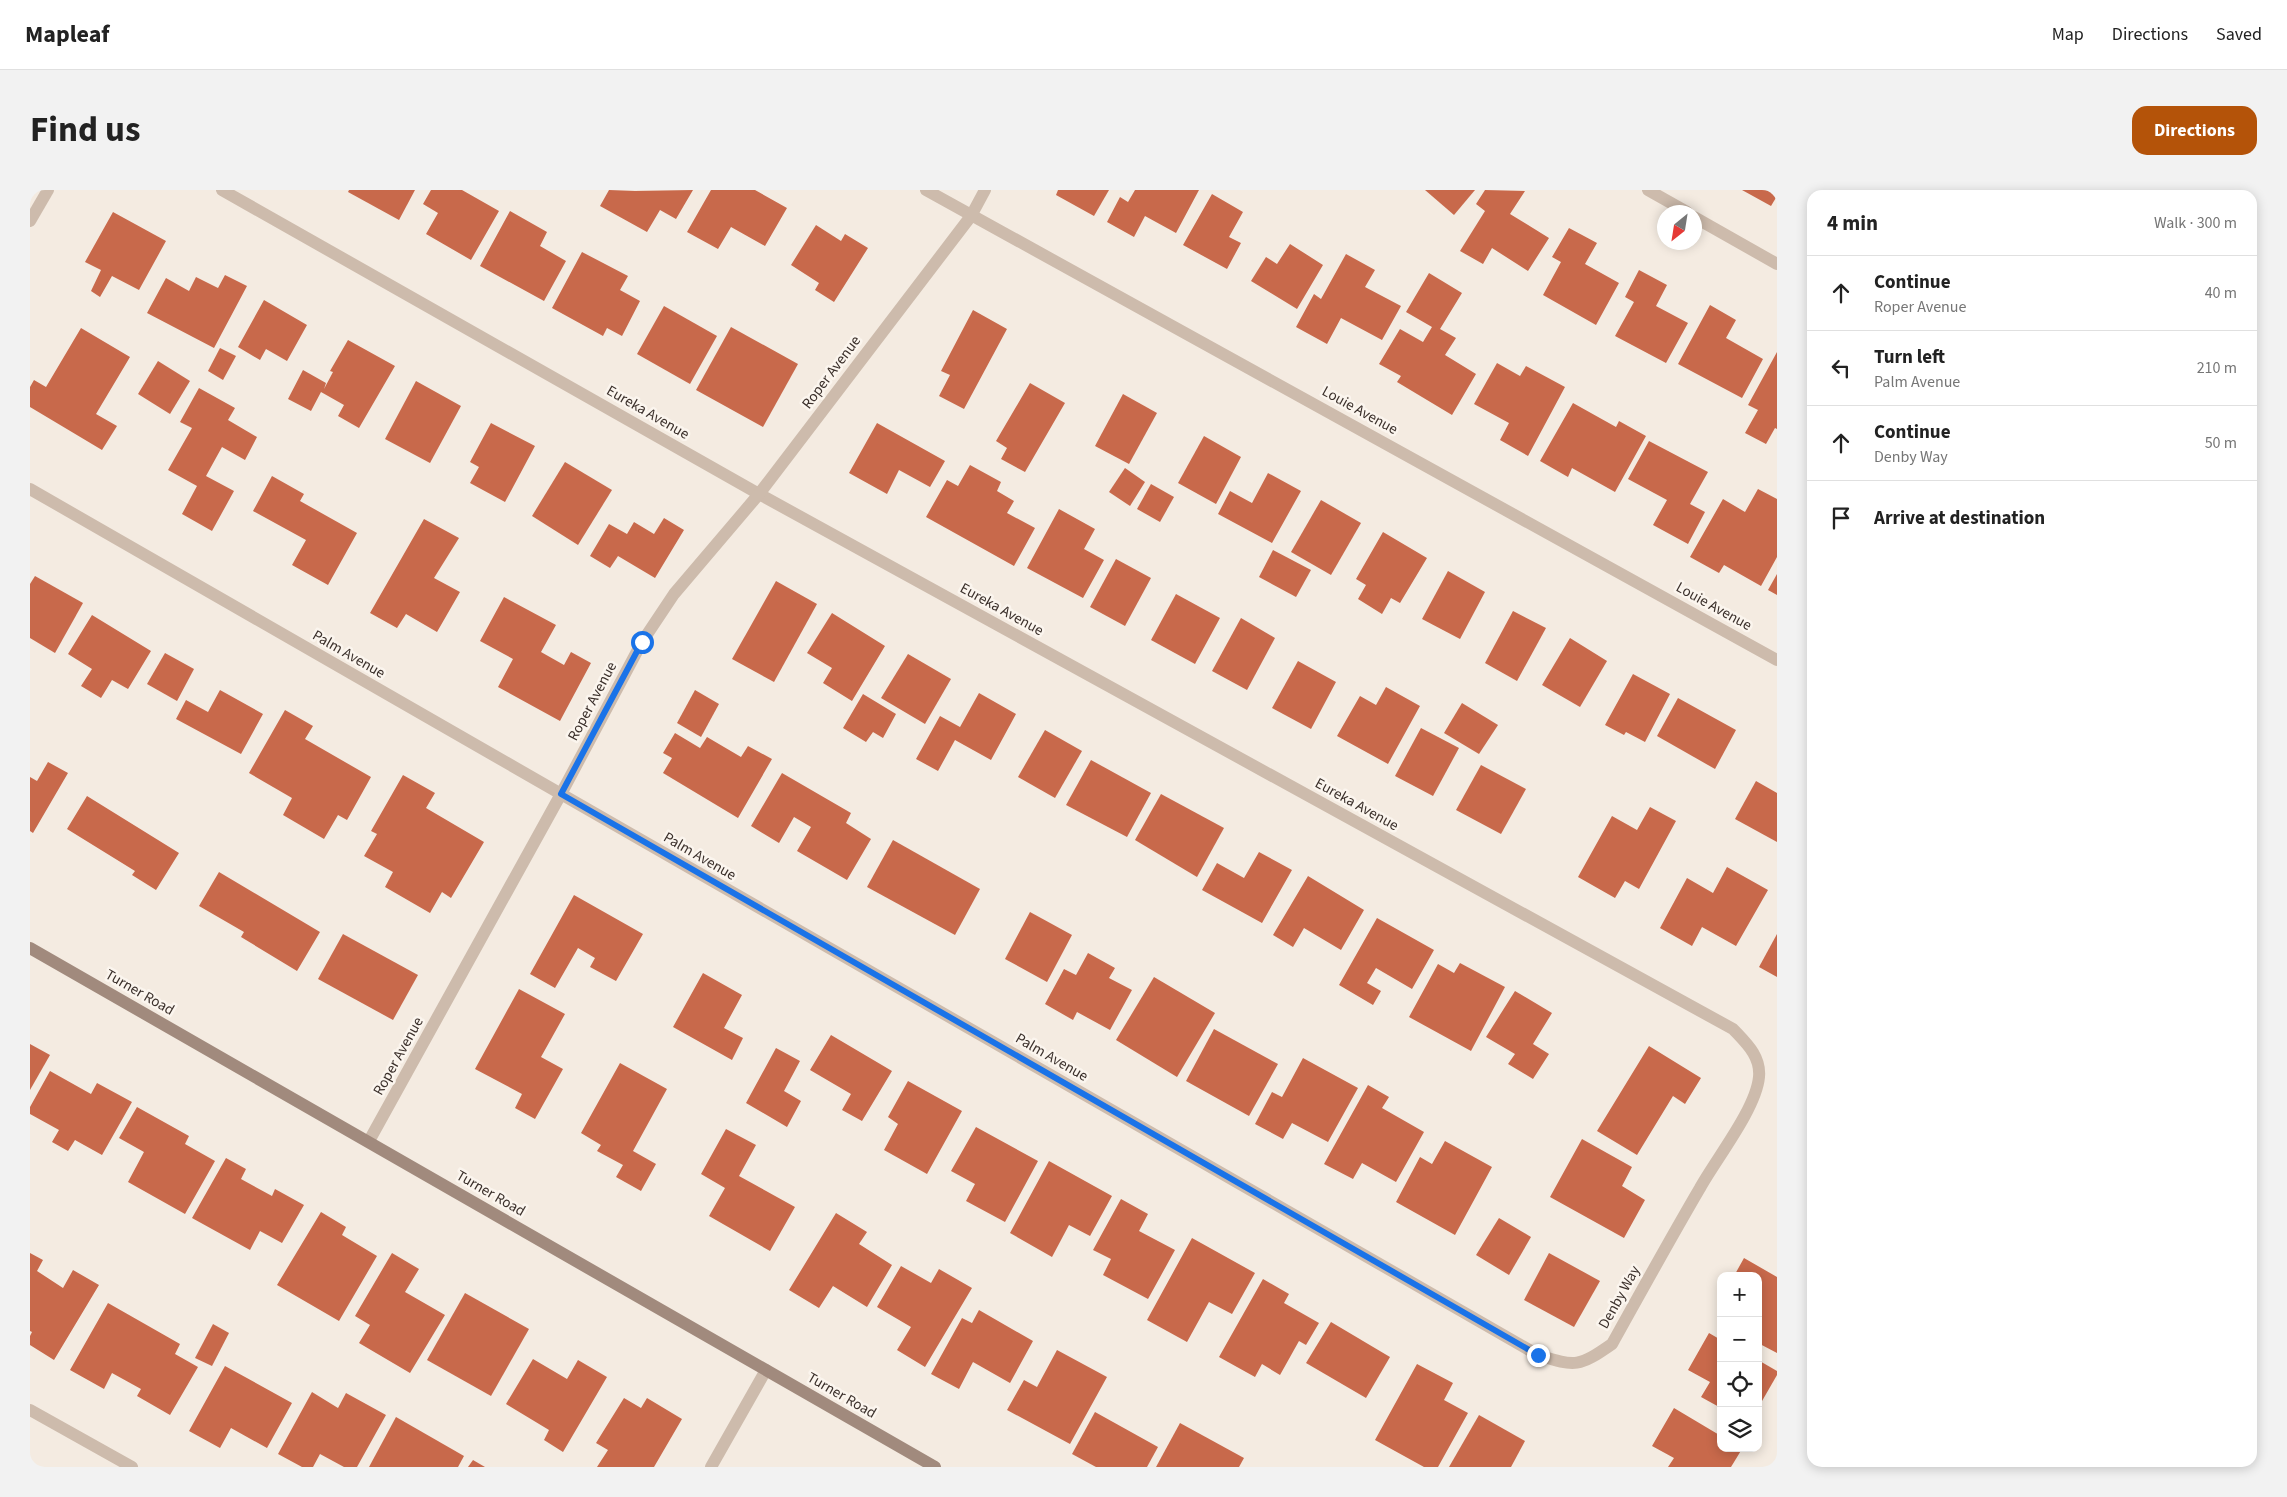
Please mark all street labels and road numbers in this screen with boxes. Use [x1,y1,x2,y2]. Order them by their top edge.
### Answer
street label: Roper Avenue [797,331,866,413]
street label: Eureka Avenue [602,380,693,445]
street label: Louie Avenue [1318,381,1401,440]
street label: Louie Avenue [1672,577,1755,636]
street label: Eureka Avenue [956,578,1047,641]
street label: Palm Avenue [308,625,389,684]
street label: Roper Avenue [563,658,622,744]
street label: Eureka Avenue [1311,773,1402,836]
street label: Palm Avenue [659,827,740,886]
street label: Turner Road [101,964,178,1021]
street label: Roper Avenue [368,1013,429,1099]
street label: Palm Avenue [1011,1028,1092,1087]
street label: Turner Road [452,1165,529,1222]
street label: Denby Way [1593,1262,1645,1333]
street label: Turner Road [803,1367,880,1424]

